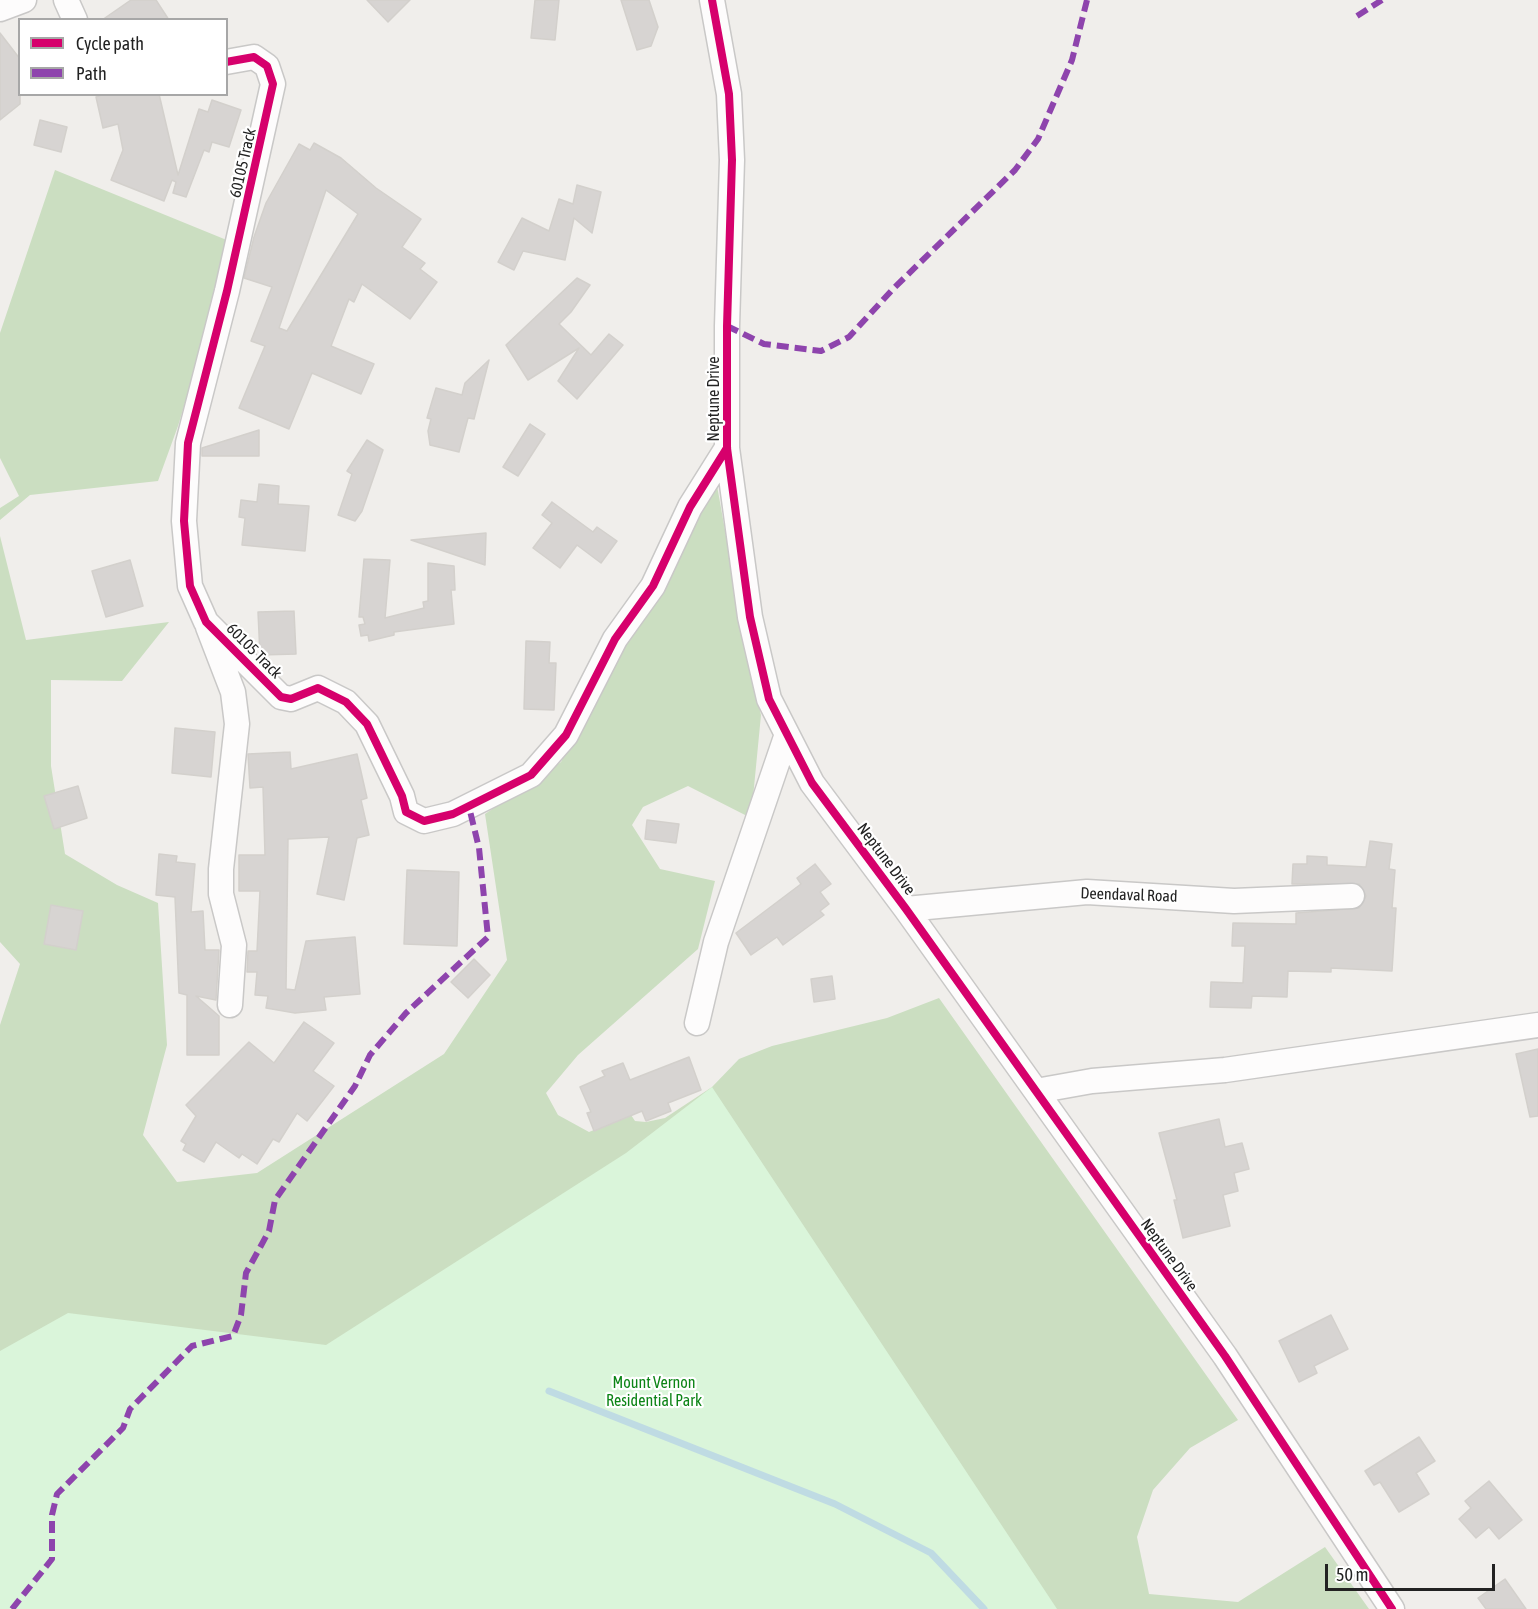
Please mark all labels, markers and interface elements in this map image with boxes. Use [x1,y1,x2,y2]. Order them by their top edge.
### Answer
legend [18,18,228,96]
text: Cycle path [76,33,144,54]
text: Path [76,63,107,84]
street label: 60105 Track [226,126,260,200]
street label: Neptune Drive [704,357,724,441]
street label: 60105 Track [222,619,286,683]
street label: Neptune Drive [853,819,919,899]
street label: Deendaval Road [1080,884,1178,906]
street label: Neptune Drive [1136,1215,1202,1295]
park label: Mount Vernon Residential Park [606,1373,702,1411]
scale bar [1328,1552,1498,1590]
text: 50 m [1336,1564,1368,1585]

